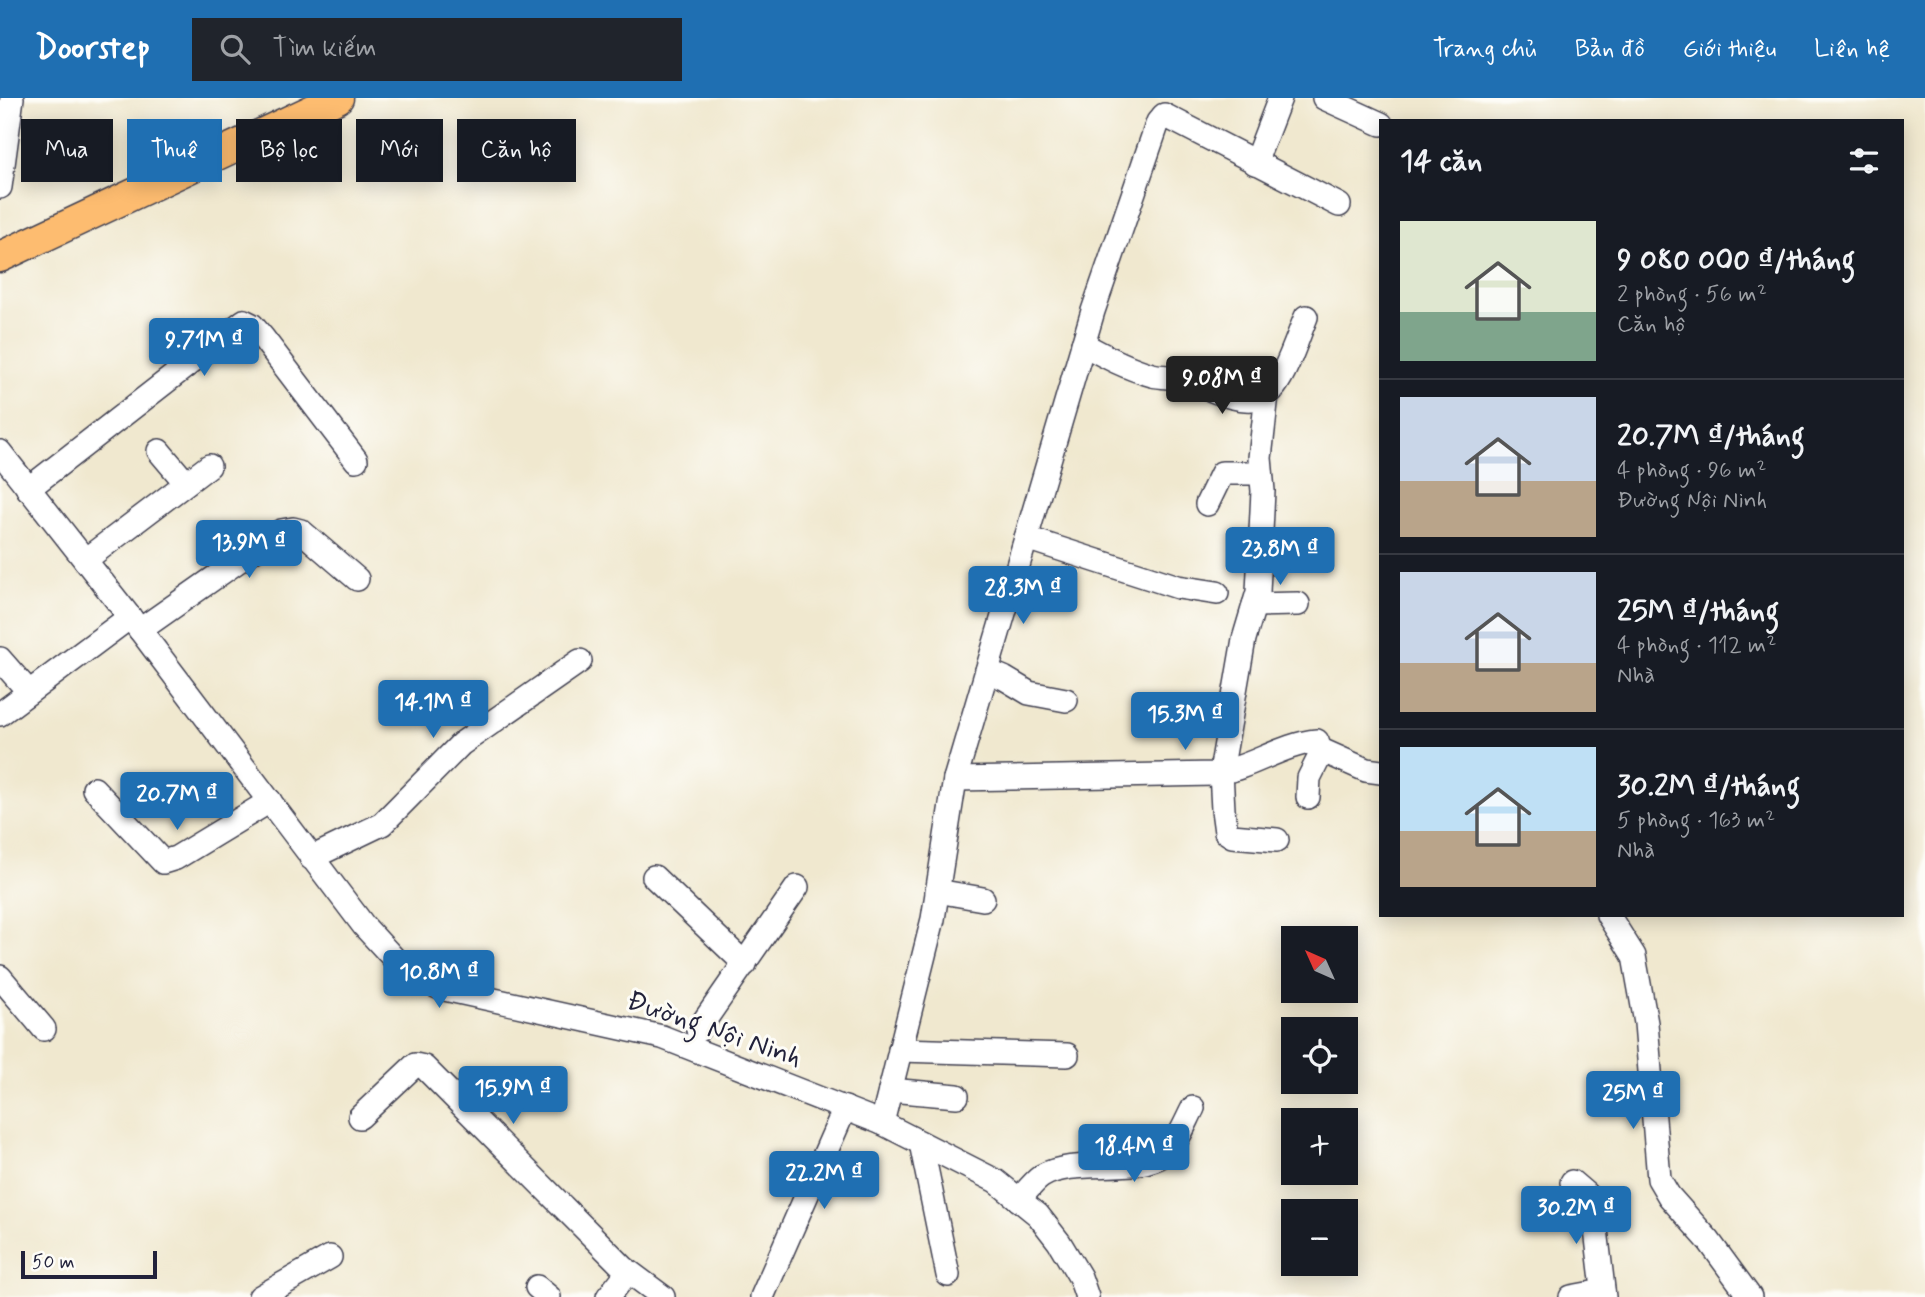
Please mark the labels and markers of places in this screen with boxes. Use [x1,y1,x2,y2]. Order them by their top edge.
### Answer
pin: 9.71M ₫ [139,318,269,378]
pin: 9.08M ₫ [1157,356,1287,416]
pin: 13.9M ₫ [184,520,314,580]
pin: 23.8M ₫ [1215,528,1345,587]
pin: 28.3M ₫ [958,566,1088,626]
pin: 14.1M ₫ [368,680,498,740]
pin: 15.3M ₫ [1120,692,1250,752]
pin: 20.7M ₫ [112,772,242,832]
pin: 10.8M ₫ [374,950,504,1010]
pin: 15.9M ₫ [448,1066,578,1126]
pin: 25M ₫ [1584,1072,1682,1131]
pin: 18.4M ₫ [1069,1124,1199,1184]
pin: 22.2M ₫ [759,1152,889,1211]
pin: 30.2M ₫ [1511,1186,1641,1246]

